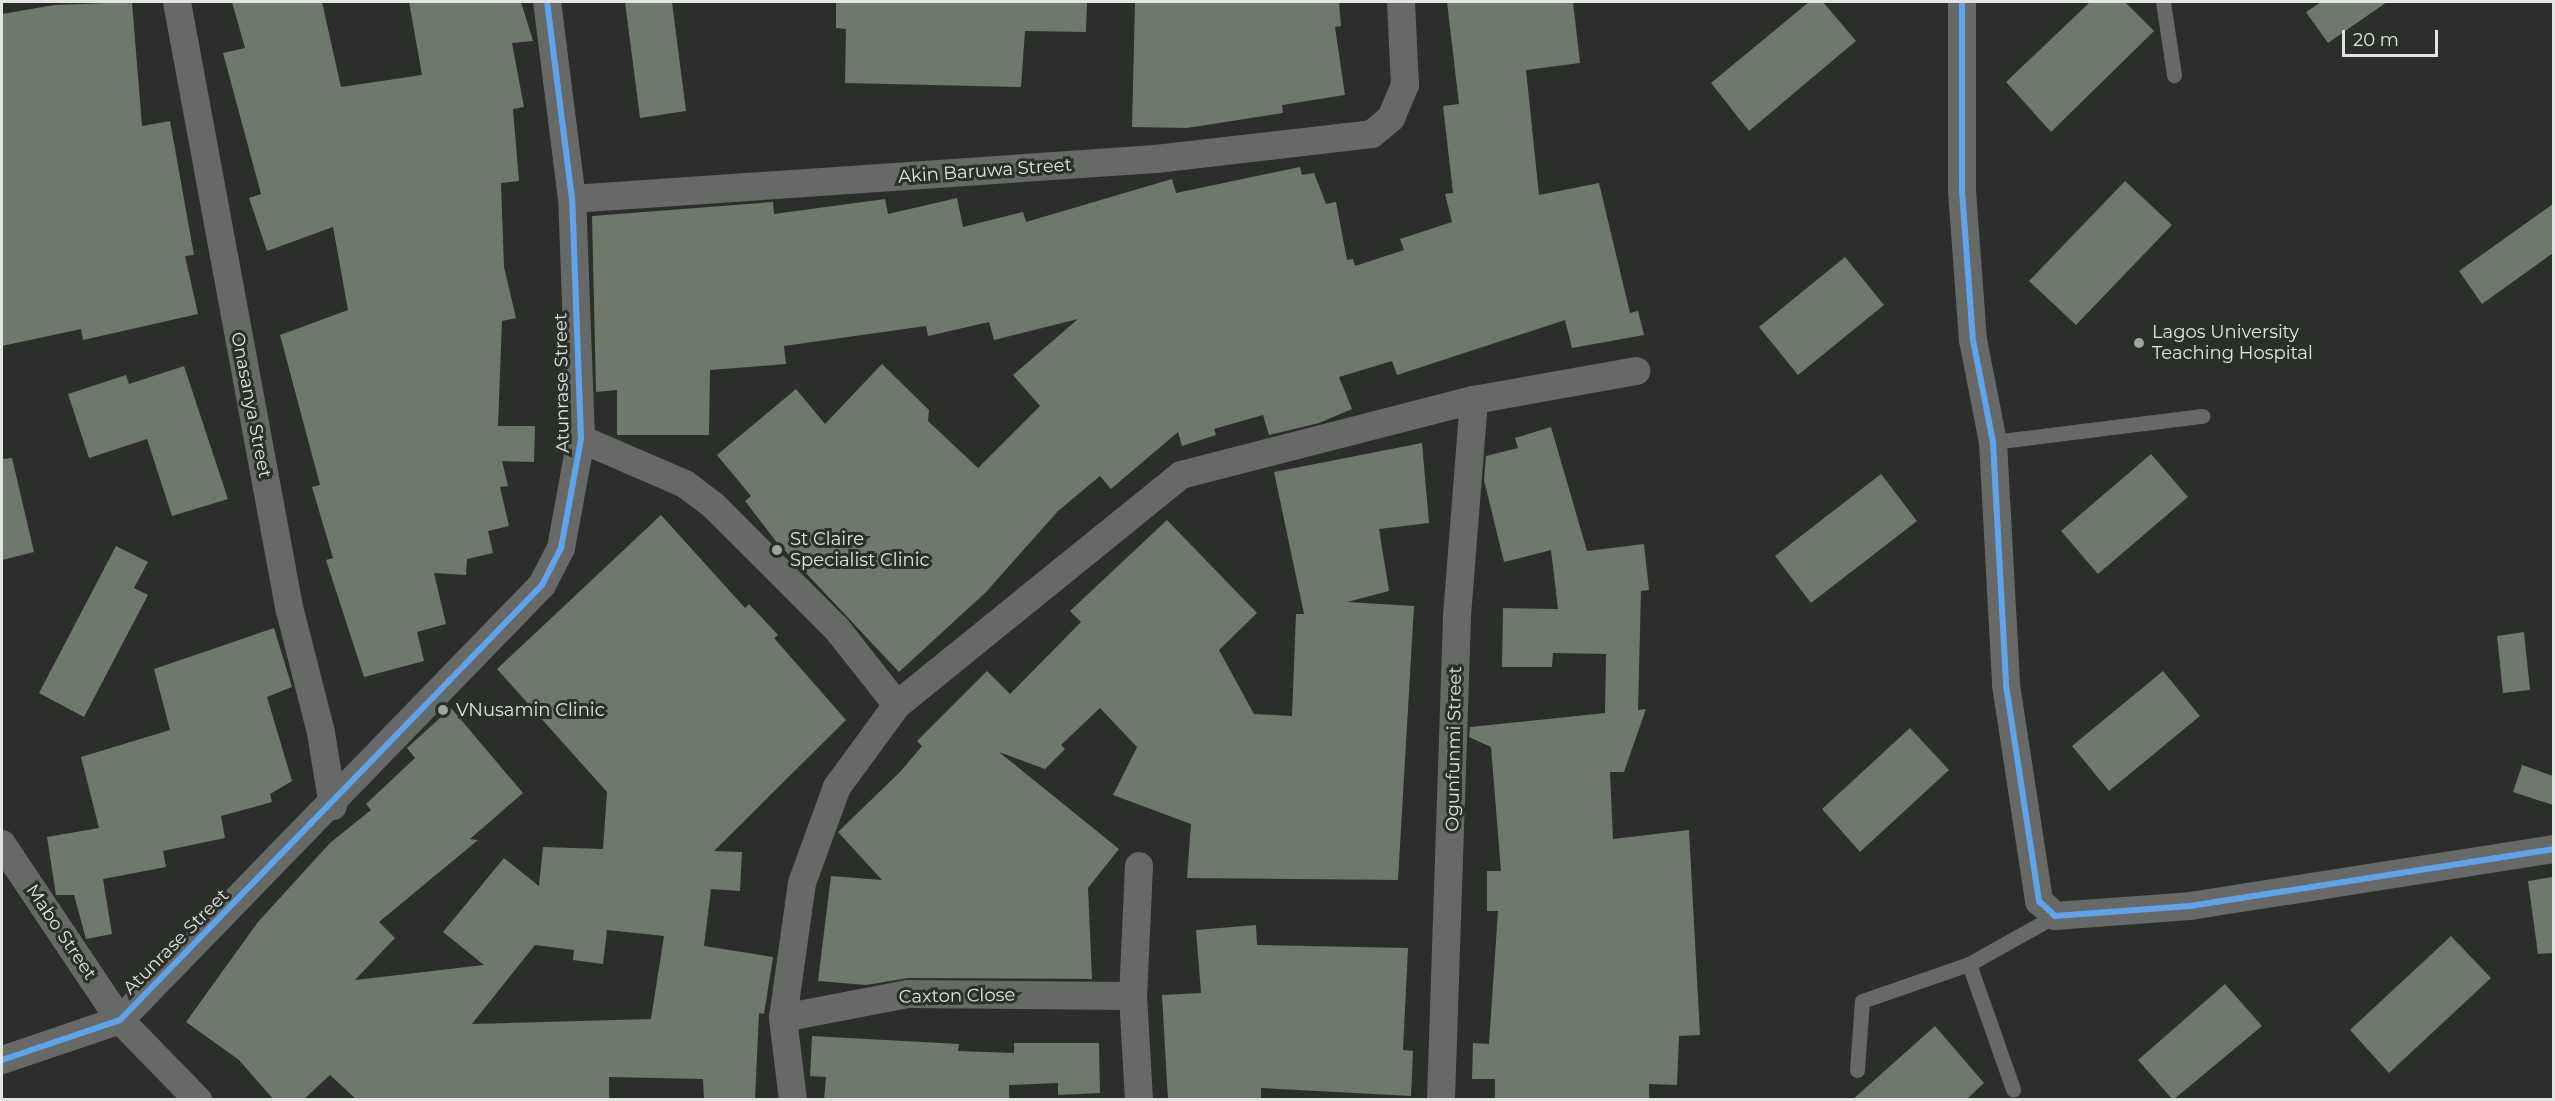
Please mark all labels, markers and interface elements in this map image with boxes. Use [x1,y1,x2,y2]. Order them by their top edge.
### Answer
scale bar [2345,18,2441,56]
text: 20 m [2353,29,2399,51]
street label: Akin Baruwa Street [897,154,1073,188]
street label: Atunrase Street [550,313,574,453]
place label: Lagos University Teaching Hospital [2152,322,2313,364]
street label: Onasanya Street [226,330,276,480]
marker: Lagos University Teaching Hospital [2130,334,2148,352]
place label: St Claire Specialist Clinic [790,529,930,572]
marker: St Claire Specialist Clinic [768,541,786,559]
street label: Ogunfunmi Street [1442,666,1466,832]
place label: VNusamin Clinic [456,699,605,721]
marker: VNusamin Clinic [434,701,452,719]
street label: Mabo Street [21,880,101,984]
street label: Atunrase Street [119,885,233,999]
street label: Caxton Close [899,984,1015,1008]

